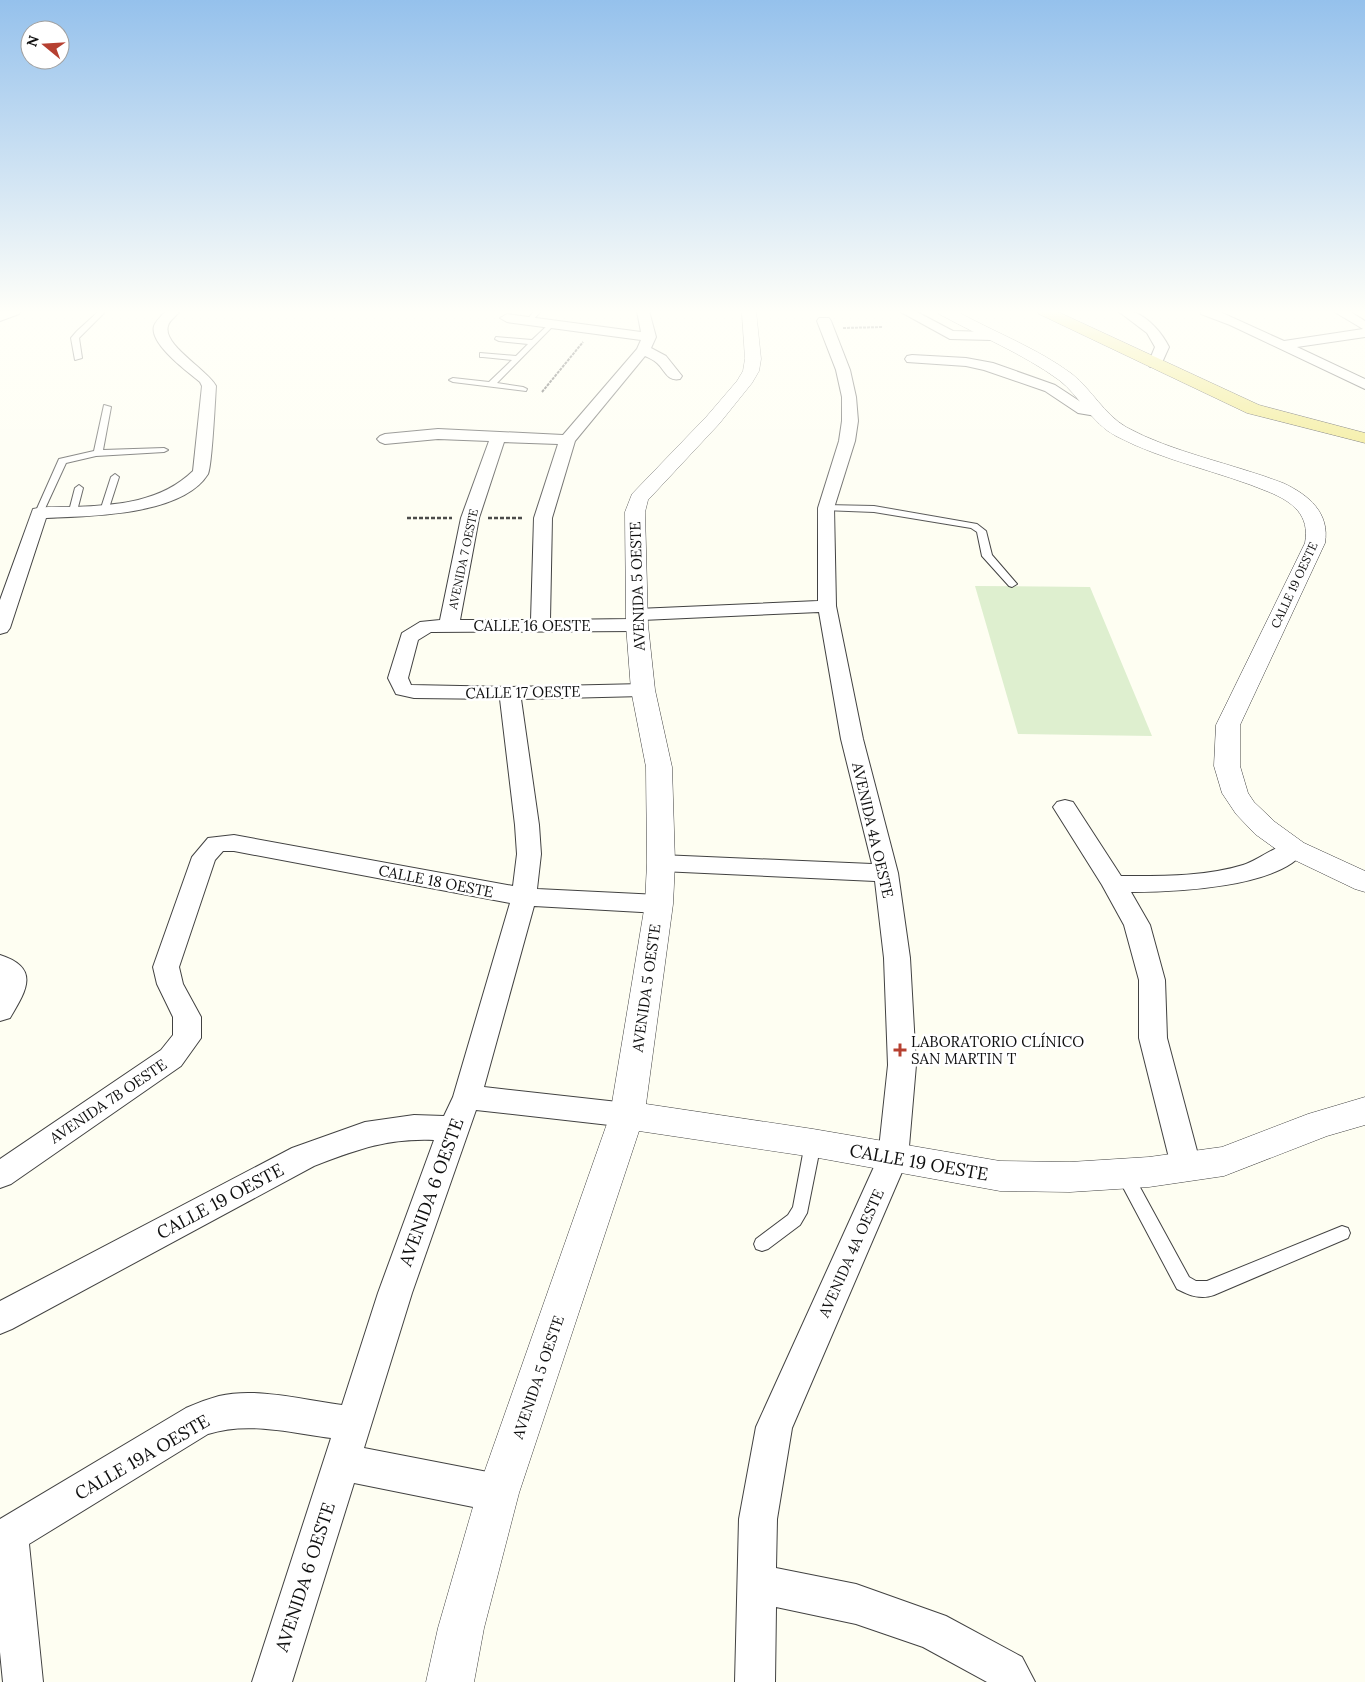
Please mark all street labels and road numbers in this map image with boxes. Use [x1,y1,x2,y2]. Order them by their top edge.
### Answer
street label: AVENIDA 7 OESTE [445,507,481,612]
street label: AVENIDA 5 OESTE [625,521,649,652]
street label: CALLE 19 OESTE [1267,539,1321,631]
street label: CALLE 16 OESTE [474,616,590,635]
street label: CALLE 17 OESTE [465,681,581,703]
street label: AVENIDA 4A OESTE [848,759,898,900]
street label: CALLE 18 OESTE [377,861,495,901]
street label: AVENIDA 5 OESTE [627,923,664,1054]
street label: AVENIDA 7B OESTE [45,1055,170,1148]
street label: AVENIDA 6 OESTE [393,1115,468,1270]
street label: CALLE 19 OESTE [848,1138,990,1186]
street label: CALLE 19 OESTE [153,1158,287,1244]
street label: AVENIDA 4A OESTE [814,1186,888,1321]
street label: AVENIDA 5 OESTE [508,1313,568,1442]
street label: CALLE 19A OESTE [71,1409,213,1505]
street label: AVENIDA 6 OESTE [270,1499,340,1656]

